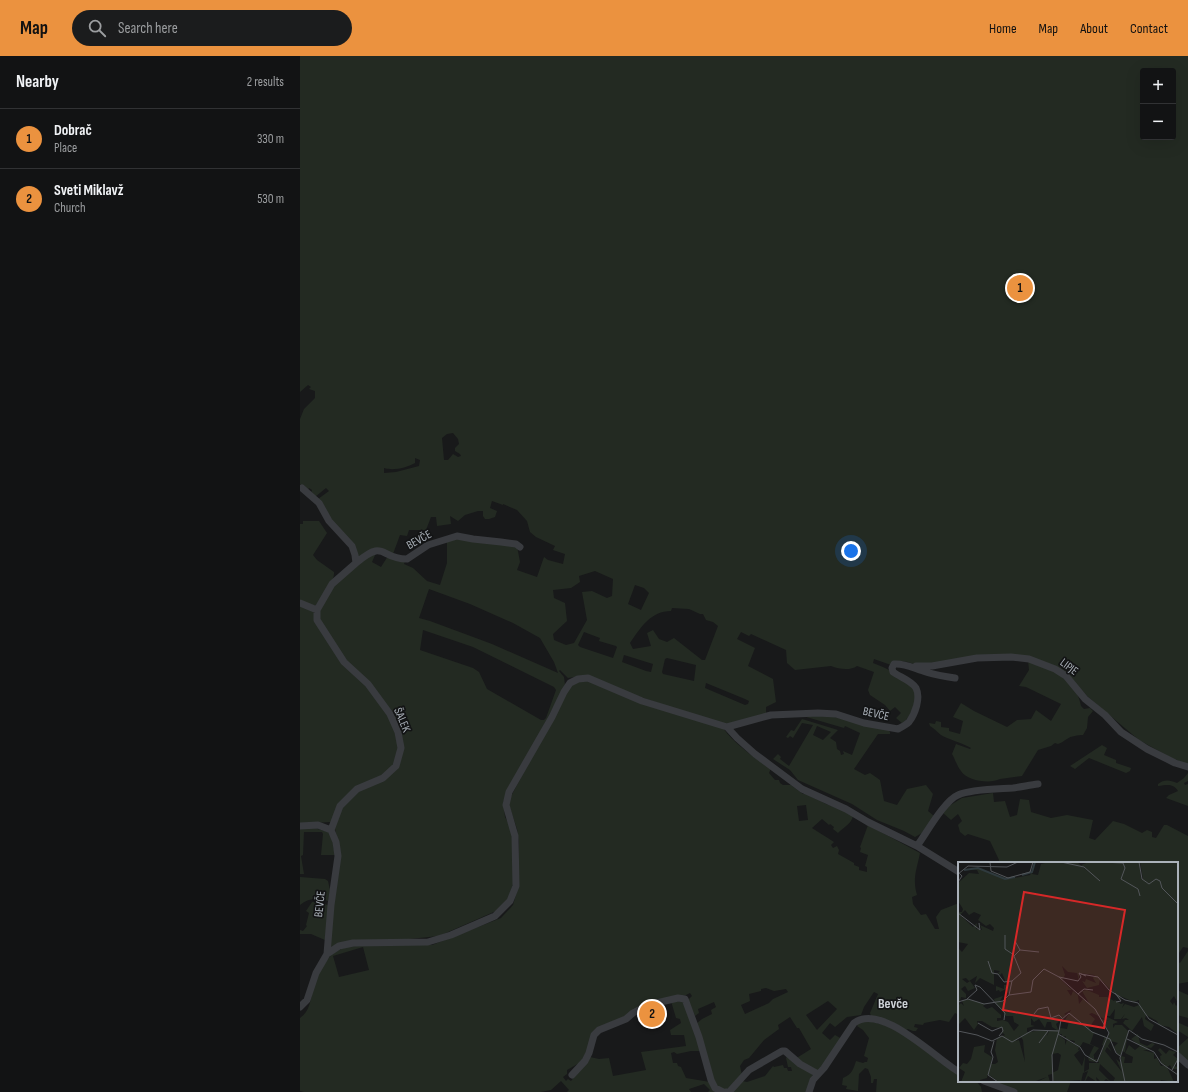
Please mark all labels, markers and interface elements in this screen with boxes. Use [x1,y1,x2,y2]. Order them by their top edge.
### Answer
search box [72,10,352,46]
text: Map [20,17,48,40]
icon: search [86,17,108,39]
text: Search here [118,19,178,38]
text: Home [989,20,1017,37]
text: Map [1039,20,1058,37]
text: About [1080,20,1108,37]
text: Contact [1130,20,1168,37]
map controls [1140,68,1176,140]
button: + [1140,68,1176,104]
text: Nearby [16,72,59,92]
text: 2 results [247,74,284,90]
button: − [1140,104,1176,140]
text: Dobrač [54,121,92,140]
text: 1 [26,131,32,147]
text: 330 m [257,131,284,147]
text: Place [54,140,77,156]
text: Sveti Miklavž [54,181,124,200]
text: 2 [26,191,32,207]
text: 530 m [257,191,284,207]
text: Church [54,200,86,216]
pin: 1 [1007,273,1033,303]
street label: BEVČE [404,527,434,553]
your location [841,541,861,561]
street label: LIPJE [1057,655,1081,679]
street label: BEVČE [861,704,891,724]
street label: ŠALEK [390,706,414,735]
inset map [958,862,1178,1082]
street label: BEVČE [311,890,329,918]
district label: Bevče [878,995,908,1012]
pin: 2 [639,999,665,1029]

